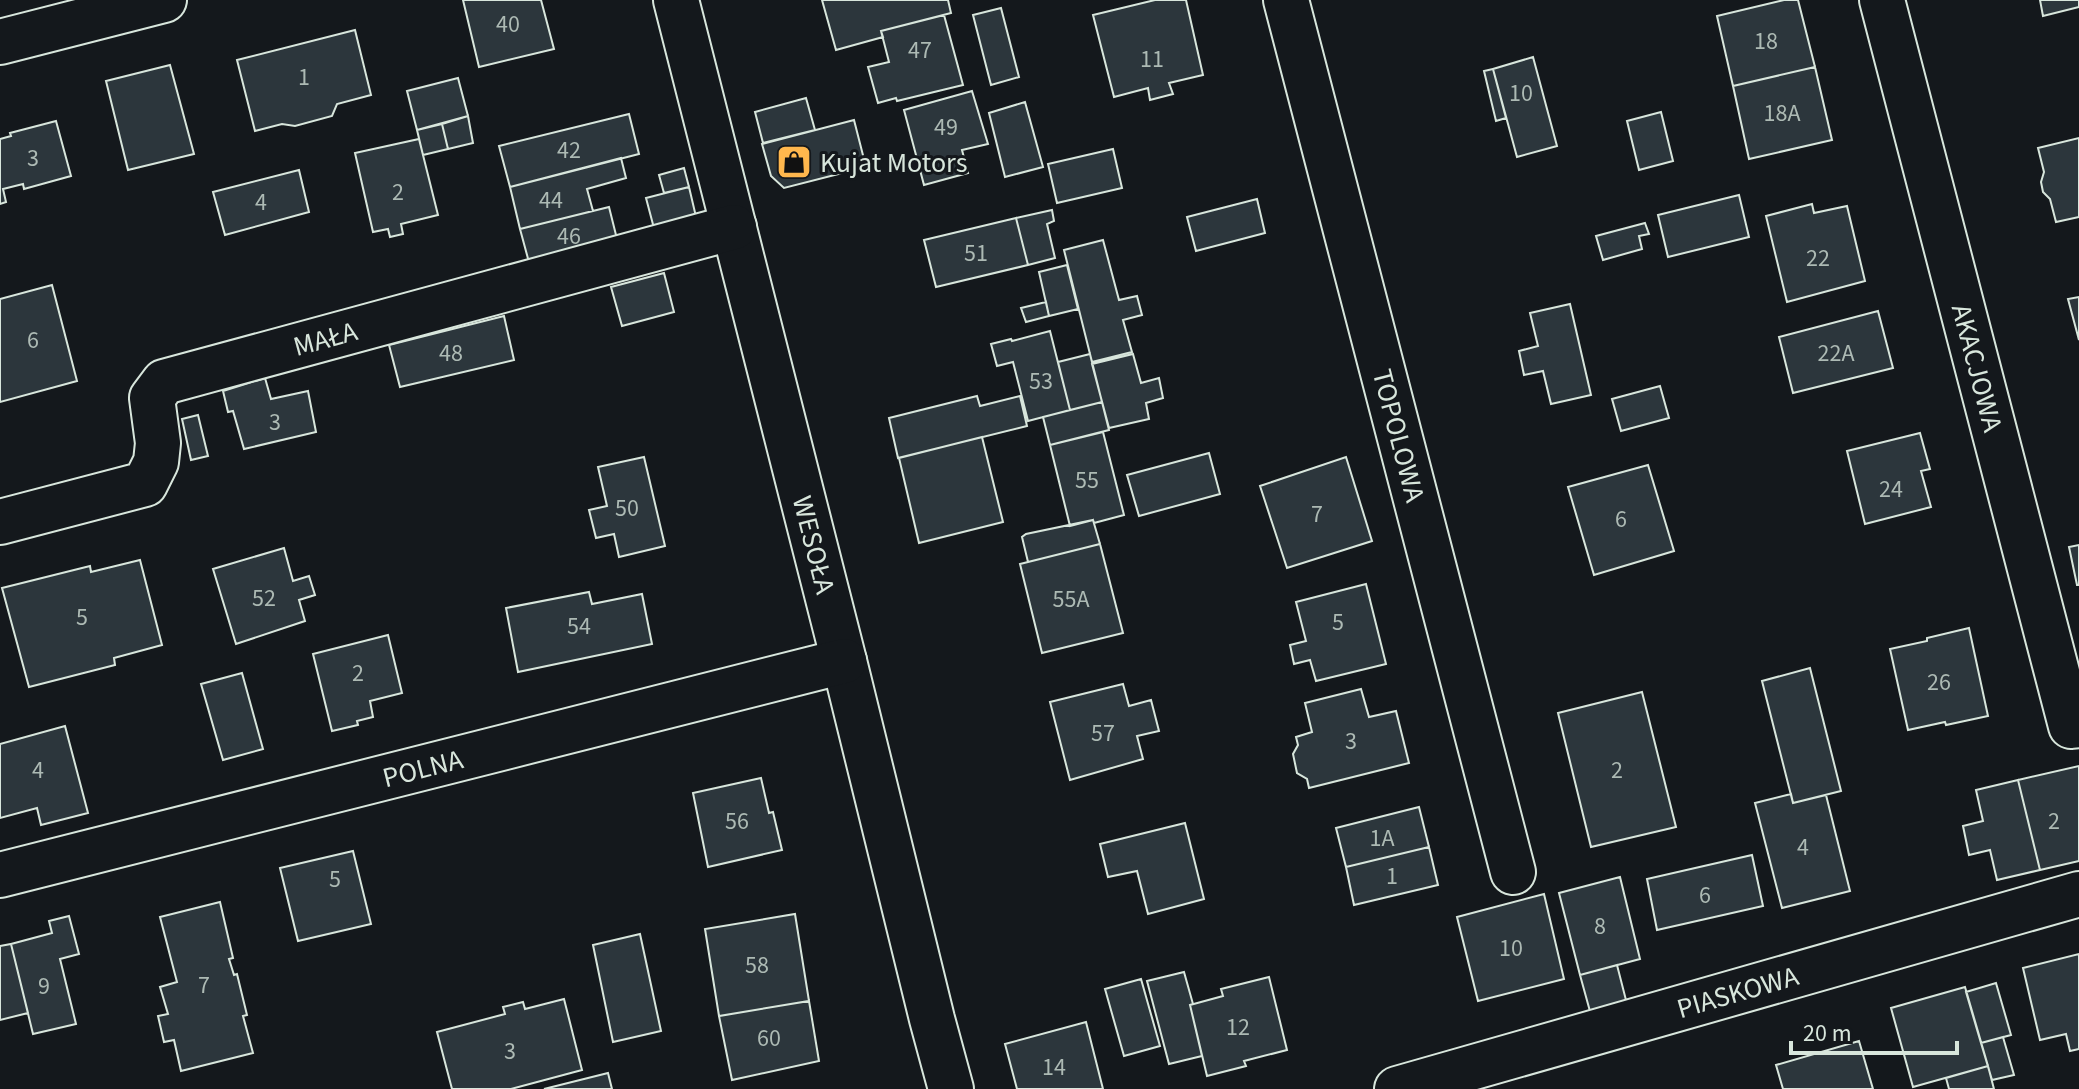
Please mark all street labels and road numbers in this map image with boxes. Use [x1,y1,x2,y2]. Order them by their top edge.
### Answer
street label: AKACJOWA [1941,300,2013,437]
street label: MAŁA [289,311,363,367]
street label: TOPOLOWA [1362,365,1435,507]
street label: WESOŁA [782,492,845,599]
street label: POLNA [379,739,468,798]
street label: PIASKOWA [1672,956,1804,1029]

